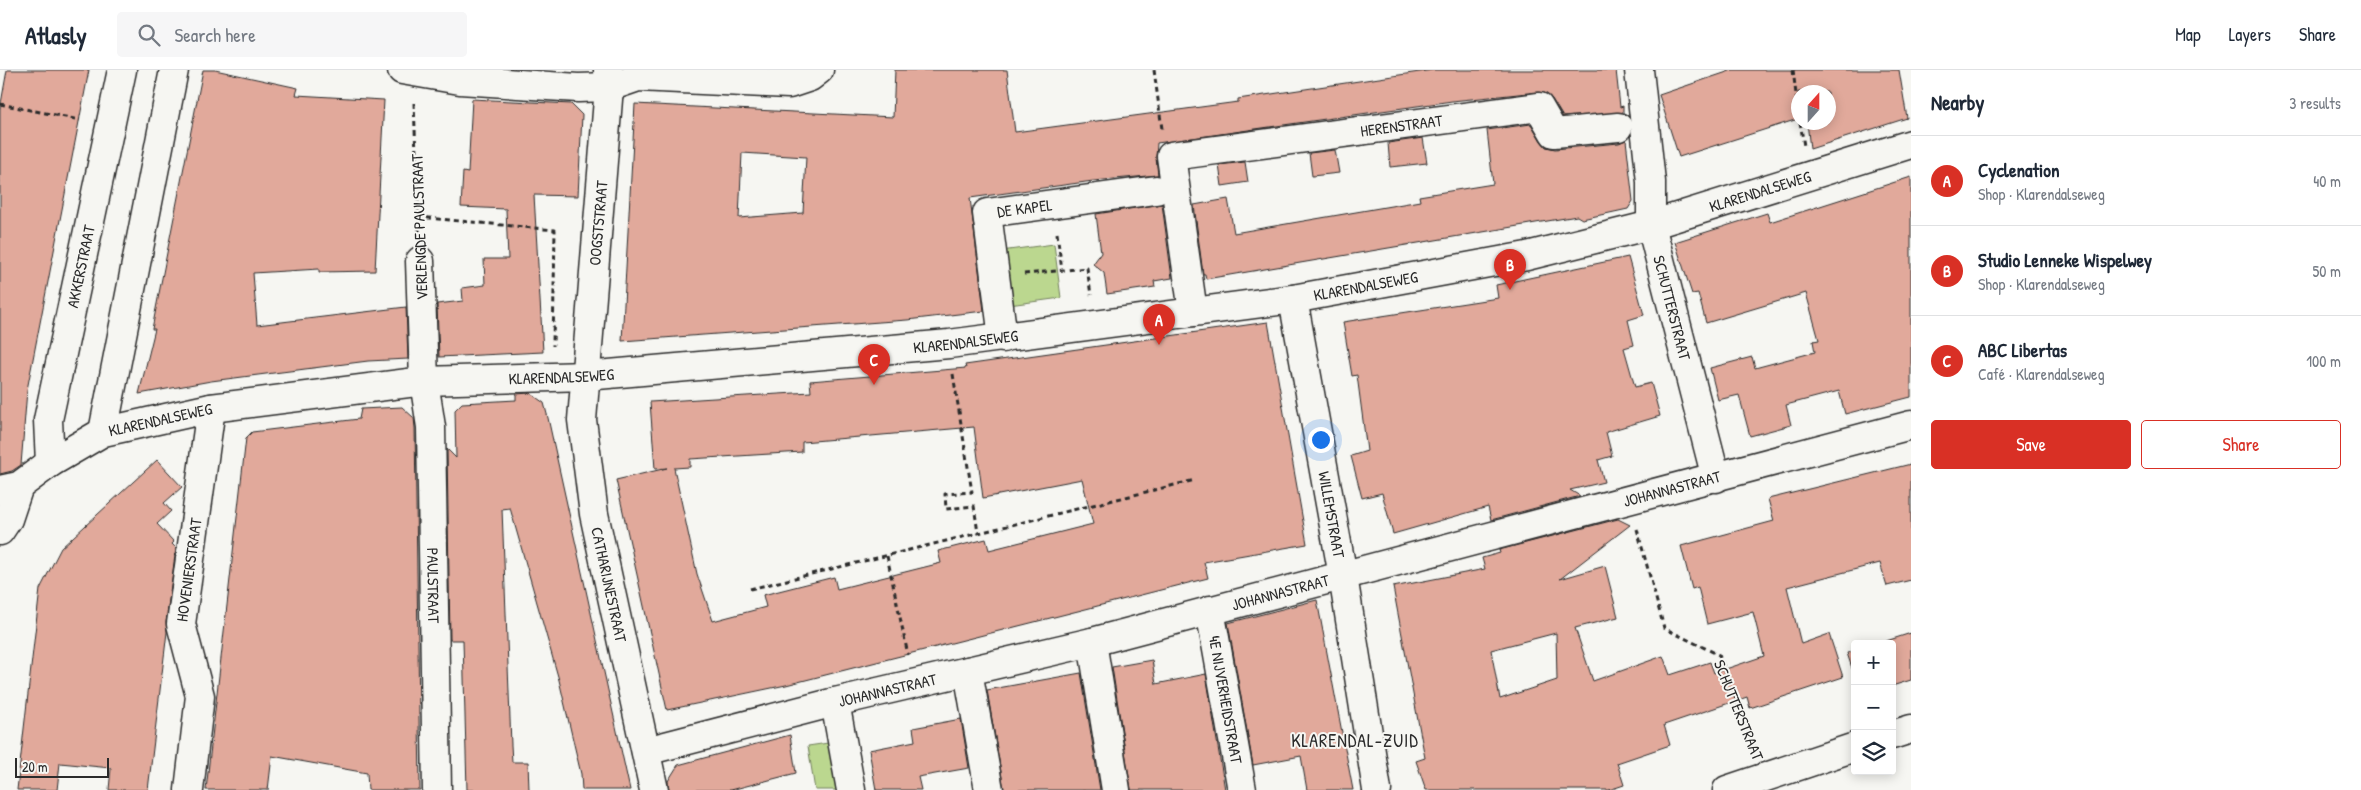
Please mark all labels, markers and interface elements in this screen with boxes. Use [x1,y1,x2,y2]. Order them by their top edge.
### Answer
search box [117,12,467,57]
text: Atlasly [25,19,87,51]
icon: search [135,21,163,49]
text: Search here [175,22,256,48]
text: Map [2175,22,2201,47]
text: Layers [2229,22,2271,47]
text: Share [2299,22,2336,47]
north arrow [1791,85,1836,130]
text: Nearby [1931,88,1984,117]
text: 3 results [2289,92,2341,114]
street label: HERENSTRAAT [1359,109,1444,142]
street label: VERLENGDE PAULSTRAAT [405,153,433,301]
text: Cyclenation [1978,157,2060,183]
street label: KLARENDALSEWEG [1706,165,1814,217]
text: A [1943,170,1951,192]
text: 40 m [2313,170,2341,192]
street label: OOGSTSTRAAT [583,179,613,267]
text: Shop · Klarendalseweg [1978,183,2105,205]
street label: DE KAPEL [996,193,1054,223]
street label: AKKERSTRAAT [61,223,100,310]
text: Studio Lenneke Wispelwey [1978,247,2152,273]
pin: B [1494,249,1526,290]
street label: SCHUTTERSTRAAT [1648,253,1696,363]
text: B [1943,260,1951,282]
text: 50 m [2313,260,2341,282]
street label: KLARENDALSEWEG [1312,265,1420,306]
text: Shop · Klarendalseweg [1978,273,2105,295]
pin: A [1143,304,1175,345]
street label: KLARENDALSEWEG [912,324,1020,358]
text: ABC Libertas [1978,337,2067,363]
pin: C [858,344,890,385]
text: C [1943,350,1951,372]
text: 100 m [2306,350,2341,372]
street label: KLARENDALSEWEG [508,363,615,389]
text: Café · Klarendalseweg [1978,363,2105,385]
street label: KLARENDALSEWEG [106,397,214,441]
button: Save [1931,420,2131,469]
button: Share [2141,420,2341,469]
your location [1308,427,1334,453]
street label: JOHANNASTRAAT [1621,465,1724,512]
street label: WILLEMSTRAAT [1313,470,1351,560]
street label: HOVENIERSTRAAT [170,516,207,623]
street label: CATHARIJNESTRAAT [586,525,633,645]
street label: PAULSTRAAT [422,547,445,624]
street label: JOHANNASTRAAT [1229,569,1332,616]
street label: 4E NIJVERHEIDSTRAAT [1204,634,1248,766]
map controls [1851,640,1896,775]
button: + [1851,640,1896,685]
street label: SCHUTTERSTRAAT [1709,656,1769,764]
street label: JOHANNASTRAAT [836,668,939,712]
button: − [1851,685,1896,730]
district label: KLARENDAL-ZUID [1291,728,1419,753]
button: layers [1851,730,1896,775]
scale bar [15,755,109,778]
text: 20 m [22,757,48,776]

